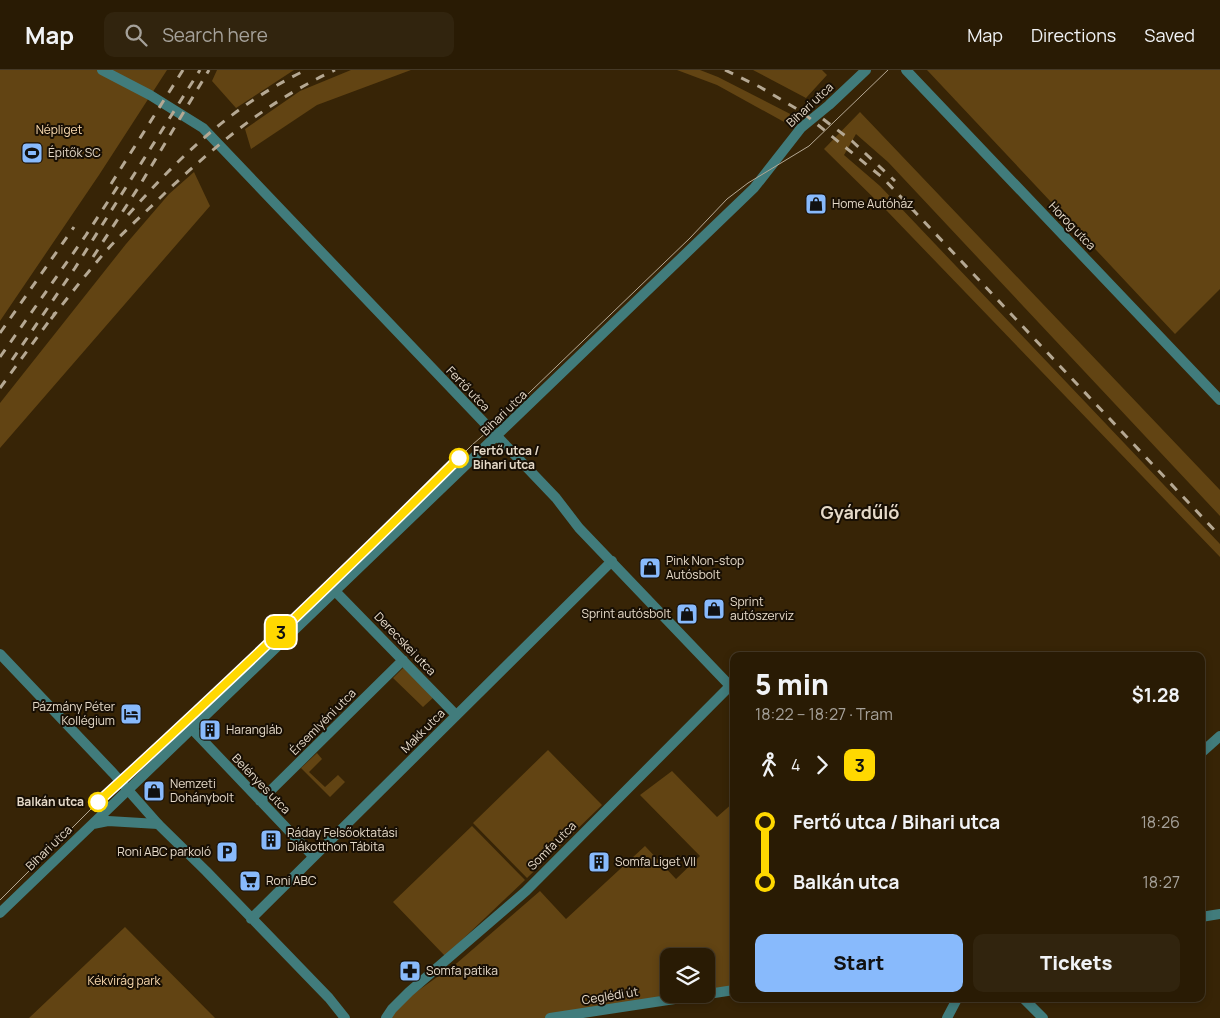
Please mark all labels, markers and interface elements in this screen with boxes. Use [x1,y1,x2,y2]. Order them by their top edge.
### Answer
search box [104,12,454,57]
text: Map [25,18,74,51]
icon: search [122,21,150,49]
text: Search here [162,22,268,48]
text: Map [967,23,1003,47]
text: Directions [1031,23,1116,47]
text: Saved [1144,23,1195,47]
street label: Bihari utca [782,78,837,131]
park label: Népliget [36,121,83,138]
sports icon: Építők SC [20,141,44,165]
place label: Építők SC [48,144,101,161]
shop icon: Home Autóház [804,192,828,216]
place label: Home Autóház [832,195,913,212]
street label: Horog utca [1045,198,1100,254]
street label: Fertő utca [443,363,494,415]
street label: Bihari utca [477,386,531,439]
place label: Fertő utca / Bihari utca [473,442,539,473]
marker: Fertő utca / Bihari utca [449,448,469,468]
district label: Gyárdűlő [821,500,899,524]
place label: Pink Non-stop Autósbolt [666,552,744,583]
shop icon: Pink Non-stop Autósbolt [638,556,662,580]
place label: Sprint autószerviz [730,593,794,624]
shop icon: Sprint autószerviz [702,597,726,621]
shop icon: Sprint autósbolt [675,602,699,626]
place label: Sprint autósbolt [582,605,671,622]
street label: Derecskei utca [371,608,440,679]
line badge: 3 [265,616,297,648]
text: 3 [276,620,286,644]
text: 5 min [755,665,829,703]
text: $1.28 [1132,682,1180,708]
street label: Érsemlyéni utca [286,685,360,759]
place label: Pázmány Péter Kollégium [32,698,116,729]
hotel icon: Pázmány Péter Kollégium [119,702,143,726]
text: 18:22 – 18:27 · Tram [755,703,893,725]
street label: Makk utca [397,705,448,756]
building icon: Harangláb [198,718,222,742]
place label: Harangláb [226,721,282,738]
street label: Belényes utca [228,750,294,817]
icon: walk [755,751,783,779]
icon: forward [808,751,836,779]
text: 3 [854,753,865,777]
text: 4 [791,754,800,776]
place label: Nemzeti Dohánybolt [170,775,234,806]
shop icon: Nemzeti Dohánybolt [142,779,166,803]
marker: Balkán utca [88,792,108,812]
place label: Balkán utca [17,793,84,810]
text: Fertő utca / Bihari utca [793,809,1000,835]
text: 18:26 [1141,811,1180,833]
street label: Somfa utca [523,817,580,874]
street label: Bihari utca [22,821,76,874]
place label: Ráday Felsőoktatási Diákotthon Tábita [287,824,398,855]
building icon: Ráday Felsőoktatási Diákotthon Tábita [259,828,283,852]
parking icon: Roni ABC parkoló [215,840,239,864]
place label: Roni ABC parkoló [117,843,211,860]
building icon: Somfa Liget VII [587,850,611,874]
place label: Somfa Liget VII [615,853,696,870]
supermarket icon: Roni ABC [238,869,262,893]
text: Balkán utca [793,869,899,895]
text: 18:27 [1143,871,1180,893]
place label: Roni ABC [266,872,317,889]
button: Start [755,934,963,992]
button: Tickets [973,934,1180,992]
map controls [660,948,715,1003]
button: layers [660,948,715,1003]
pharmacy icon: Somfa patika [398,959,422,983]
place label: Somfa patika [426,962,498,979]
park label: Kékvirág park [88,972,162,989]
street label: Ceglédi út [581,983,639,1008]

